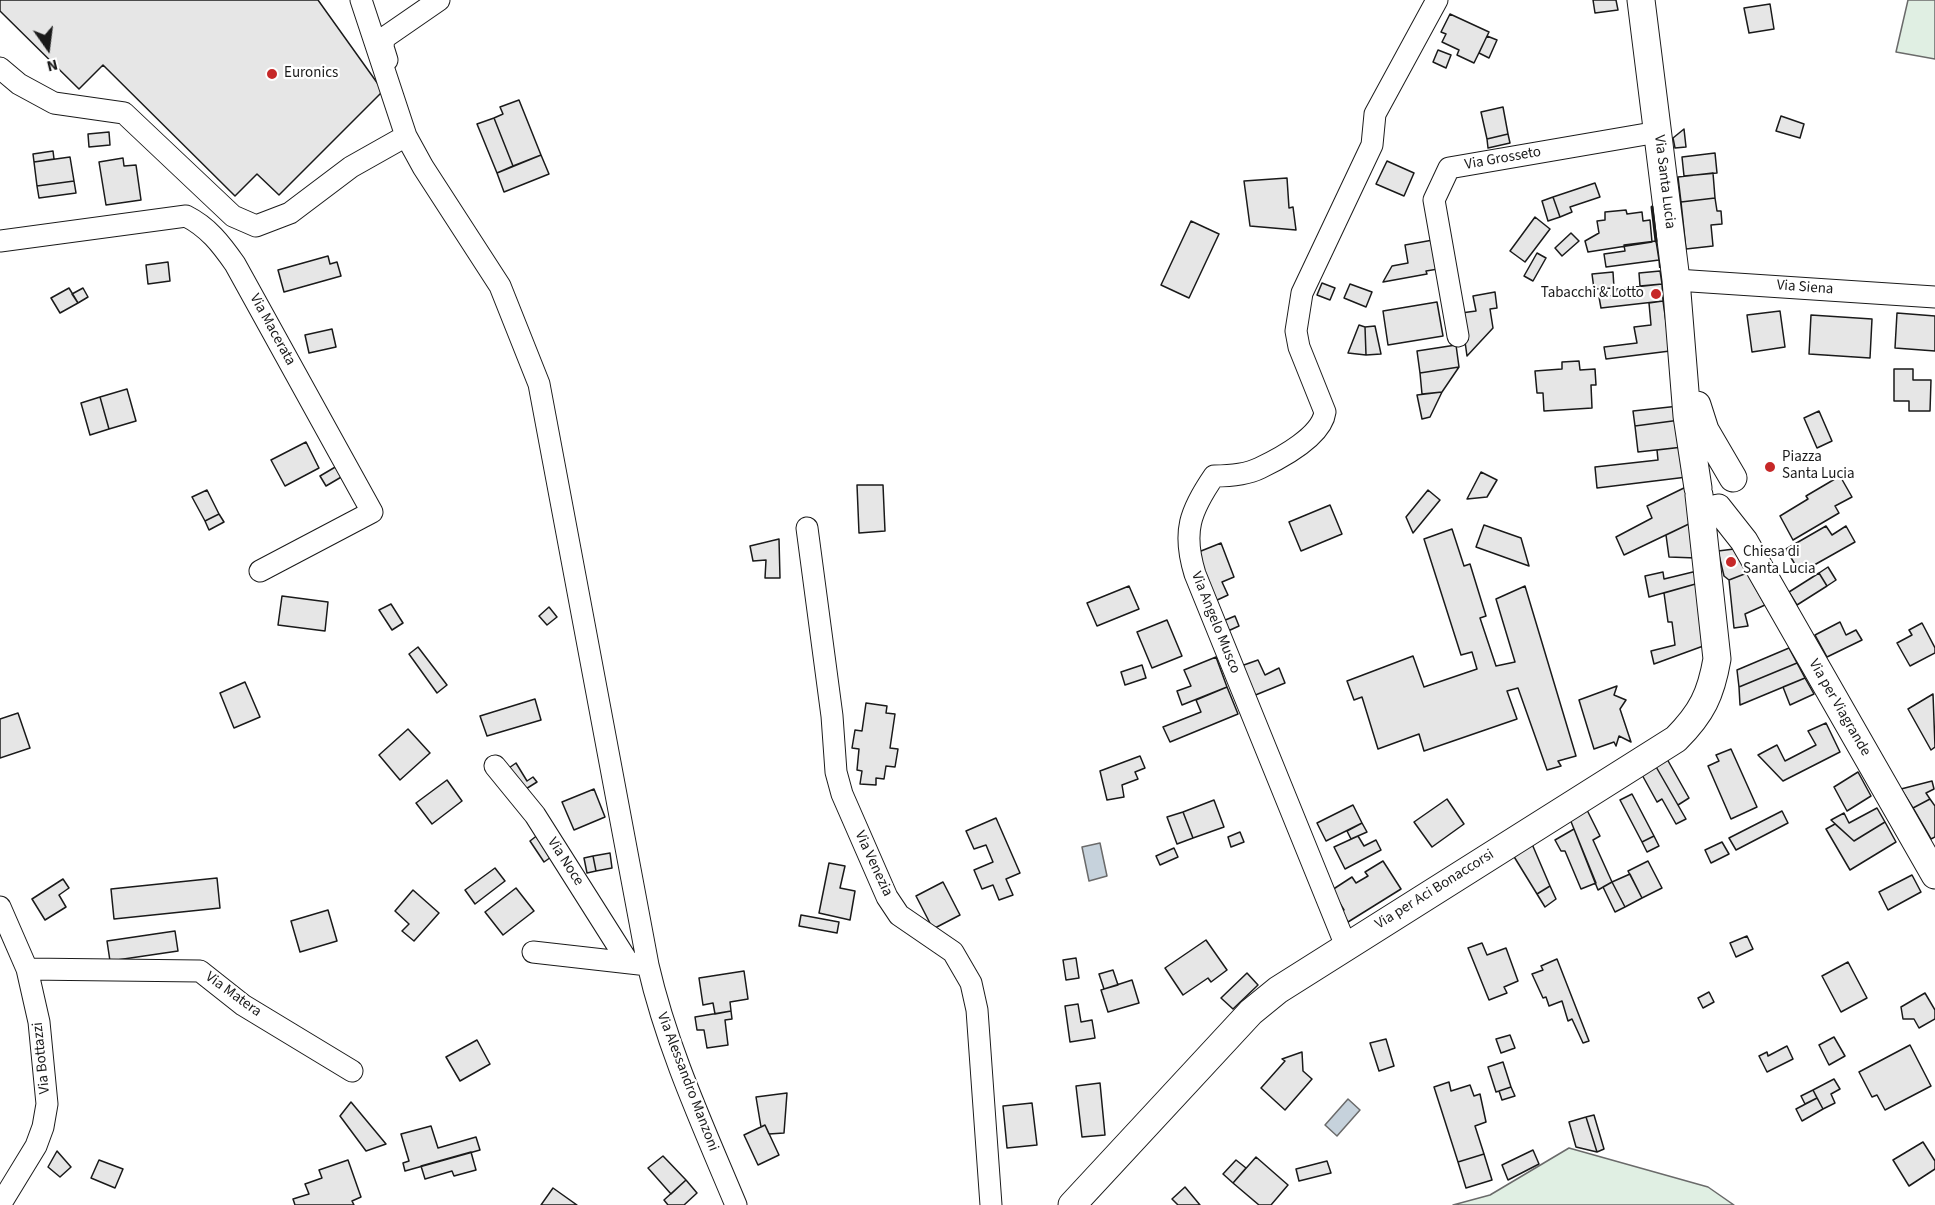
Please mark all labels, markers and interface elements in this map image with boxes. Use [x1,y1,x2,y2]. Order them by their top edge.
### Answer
north arrow [18,18,78,78]
text: N [45,54,60,77]
place label: Euronics [284,65,338,83]
marker: Euronics [265,67,279,81]
street label: Via Santa Lucia [1649,134,1679,230]
street label: Via Grosseto [1463,143,1543,175]
street label: Via Siena [1776,277,1834,299]
place label: Tabacchi & Lotto [1541,285,1644,303]
marker: Tabacchi & Lotto [1649,287,1663,301]
street label: Via Macerata [245,291,299,369]
place label: Piazza Santa Lucia [1782,449,1854,484]
marker: Piazza Santa Lucia [1763,460,1777,474]
place label: Chiesa di Santa Lucia [1743,544,1815,579]
marker: Chiesa di Santa Lucia [1724,555,1738,569]
street label: Via Angelo Musco [1186,570,1244,676]
street label: Via per Viagrande [1804,656,1874,760]
street label: Via Venezia [850,828,896,900]
street label: Via Noce [543,835,587,889]
street label: Via per Aci Bonaccorsi [1372,846,1498,934]
street label: Via Matera [201,969,265,1021]
street label: Via Alessandro Manzoni [652,1010,722,1154]
street label: Via Bottazzi [29,1021,55,1095]

